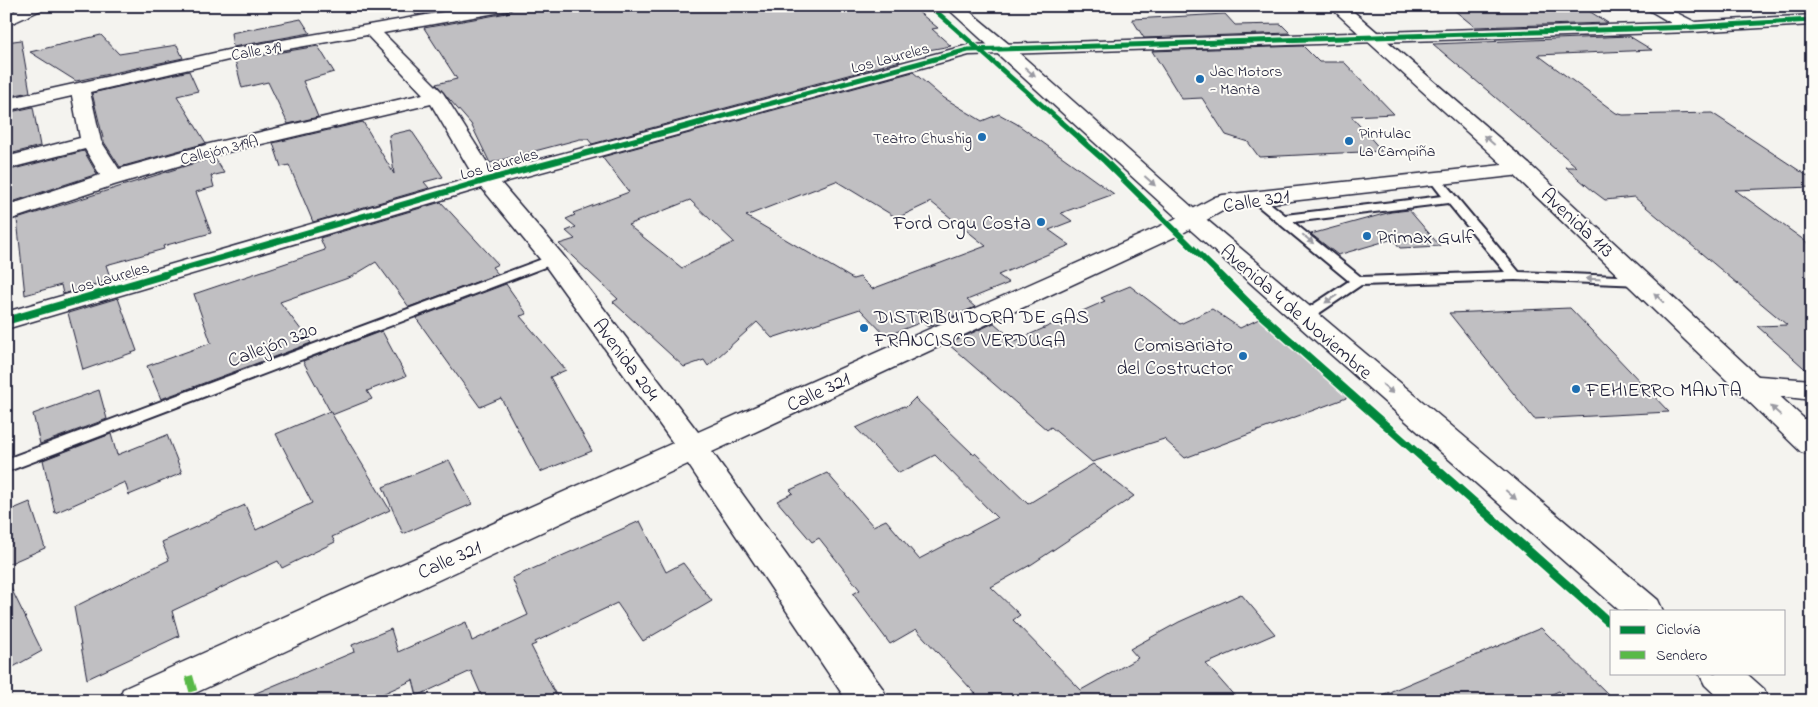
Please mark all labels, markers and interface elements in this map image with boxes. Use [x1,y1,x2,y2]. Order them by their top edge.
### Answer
street label: Calle 319 [229,36,283,68]
street label: Los Laureles [849,37,932,81]
place label: Jac Motors - Manta [1210,60,1282,102]
one-way arrow [1023,67,1036,78]
marker: Jac Motors - Manta [1194,73,1206,85]
place label: Pintulac La Campiña [1359,122,1436,164]
place label: Teatro Chushig [873,127,972,151]
street label: Callejón 319A [178,130,261,172]
marker: Teatro Chushig [976,131,988,143]
one-way arrow [1483,134,1495,146]
marker: Pintulac La Campiña [1343,135,1355,147]
street label: Los Laureles [458,142,541,188]
one-way arrow [1144,176,1157,187]
street label: Avenida 113 [1533,182,1619,265]
street label: Calle 321 [1221,183,1292,222]
place label: Ford Orgu Costa [892,210,1031,240]
marker: Ford Orgu Costa [1035,216,1047,228]
place label: Primax Gulf [1377,224,1475,253]
marker: Primax Gulf [1361,230,1373,242]
one-way arrow [1301,234,1314,245]
street label: Avenida 4 de Noviembre [1213,238,1378,387]
street label: Los Laureles [69,256,152,302]
one-way arrow [1585,275,1601,283]
one-way arrow [1653,293,1665,305]
one-way arrow [1325,294,1338,304]
place label: DISTRIBUIDORA DE GAS FRANCISCO VERDUGA [873,304,1089,356]
street label: Avenida 204 [584,313,666,408]
street label: Callejón 320 [224,316,322,377]
marker: DISTRIBUIDORA DE GAS FRANCISCO VERDUGA [858,322,870,334]
place label: Comisariato del Costructor [1116,332,1234,384]
marker: Comisariato del Costructor [1237,350,1249,362]
street label: Calle 321 [783,366,856,421]
place label: FEHIERRO MANTA [1585,377,1742,406]
marker: FEHIERRO MANTA [1570,383,1582,395]
one-way arrow [1382,384,1395,395]
one-way arrow [1769,406,1782,417]
one-way arrow [1505,490,1518,501]
street label: Calle 321 [414,534,487,588]
legend [1610,610,1786,674]
text: Ciclovía [1656,619,1701,641]
text: Sendero [1656,645,1708,667]

